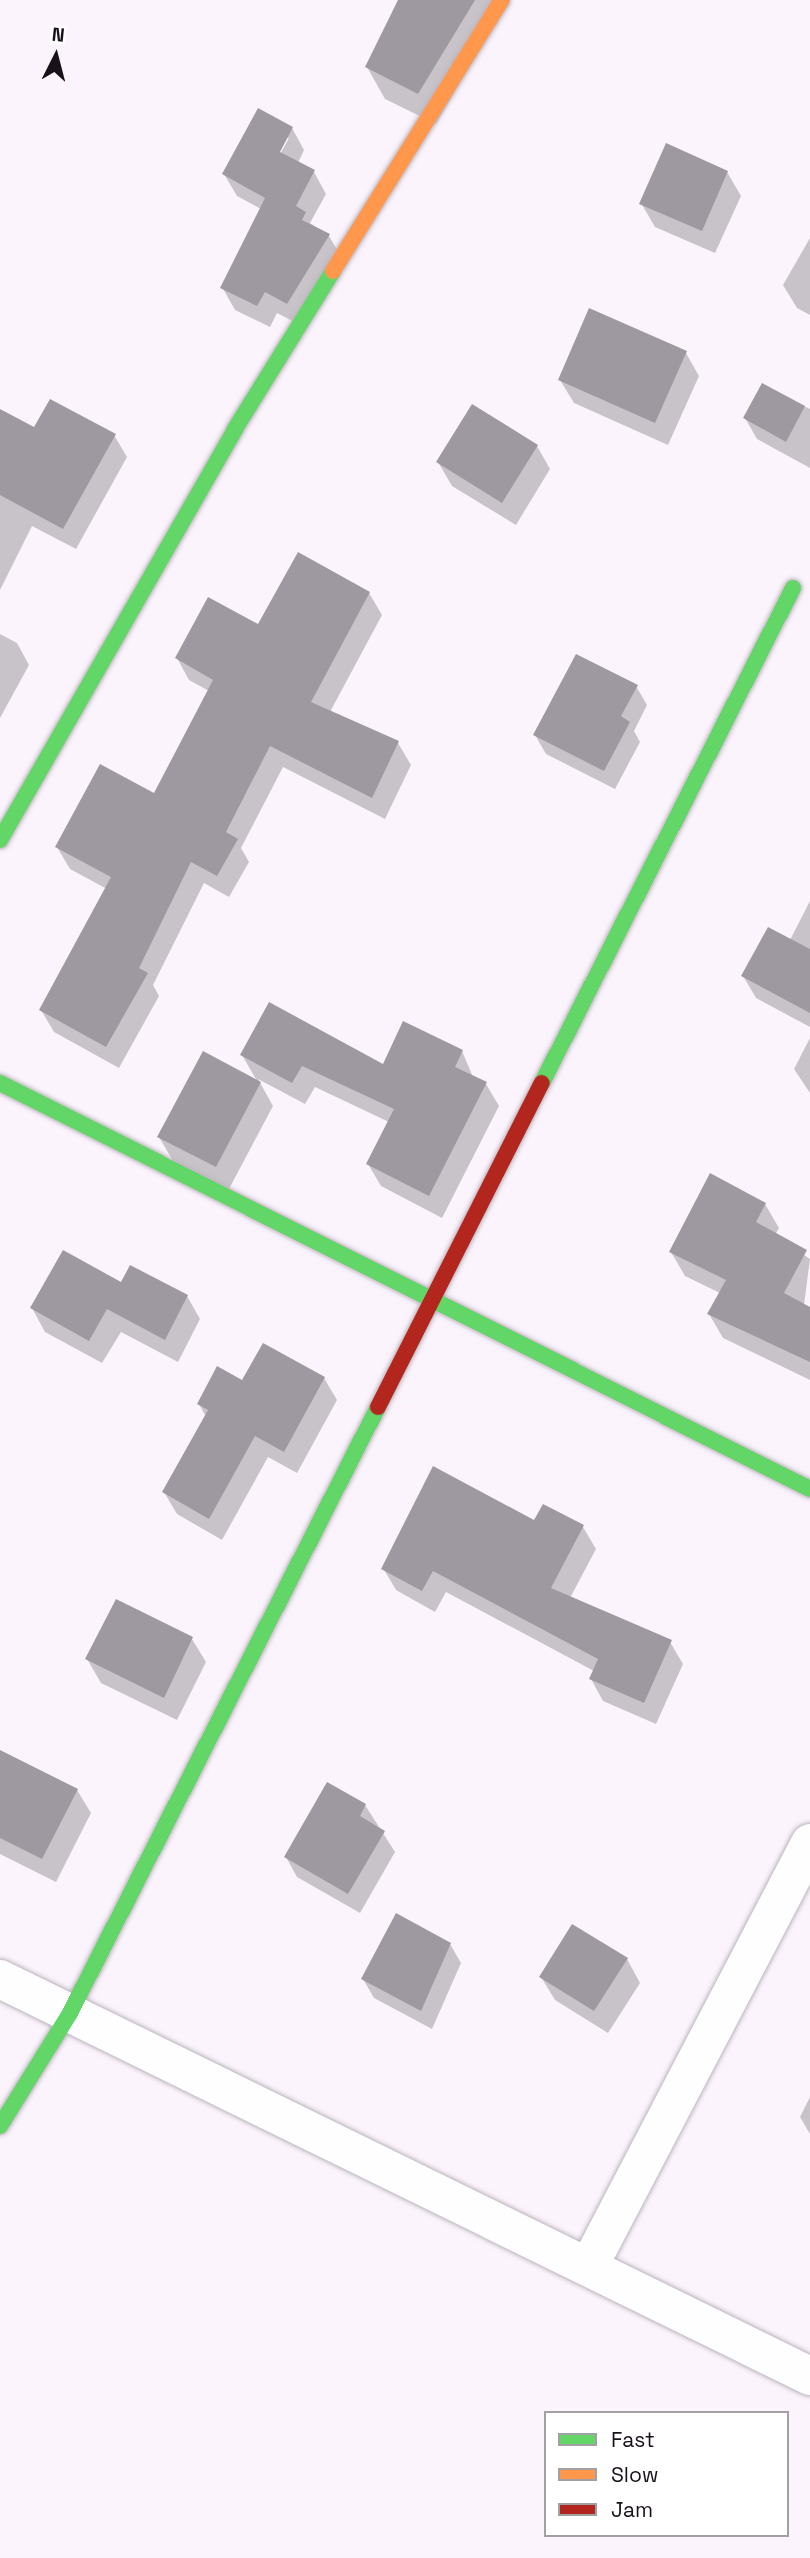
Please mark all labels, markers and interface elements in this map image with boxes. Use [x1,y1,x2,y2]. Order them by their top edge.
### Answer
north arrow [21,21,91,91]
text: N [51,22,66,48]
legend [544,2411,789,2537]
text: Fast [611,2426,655,2453]
text: Slow [611,2461,659,2488]
text: Jam [611,2496,653,2523]

